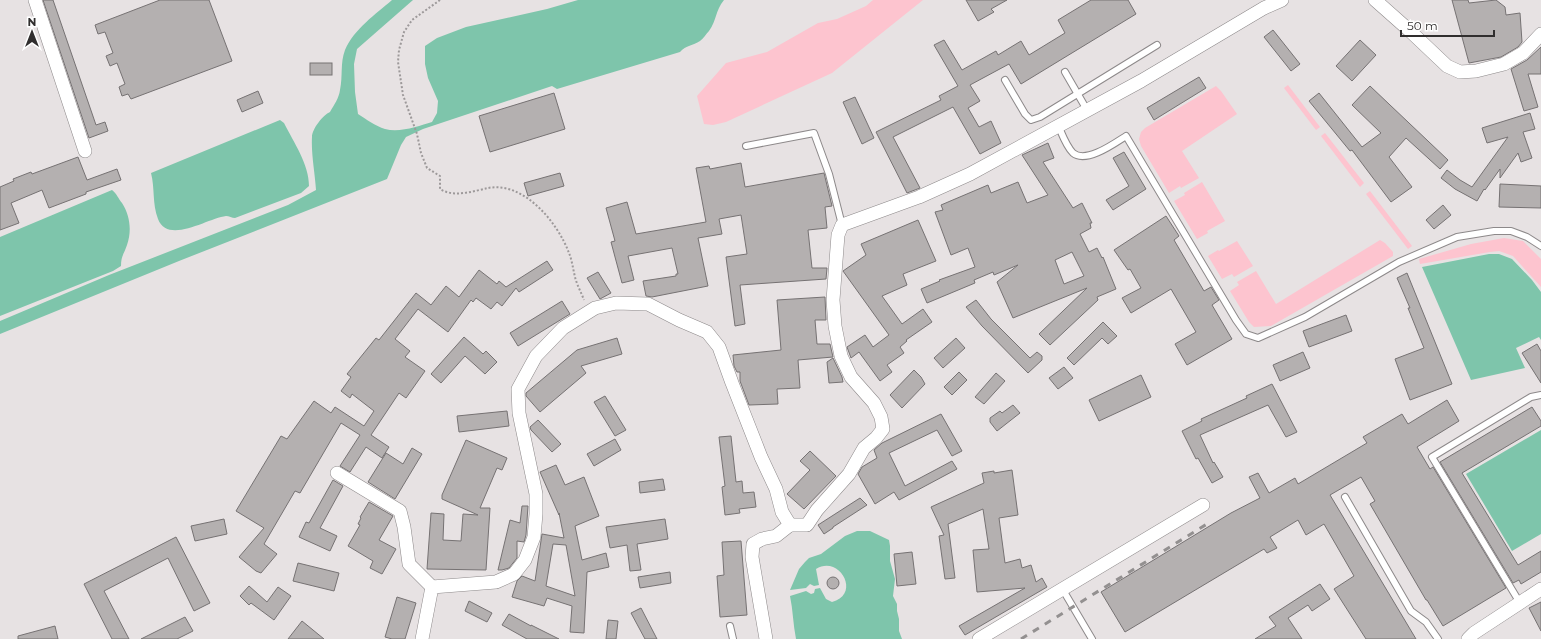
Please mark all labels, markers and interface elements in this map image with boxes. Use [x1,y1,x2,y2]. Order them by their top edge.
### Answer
north arrow [12,12,52,52]
scale bar [1401,12,1494,38]
text: N [28,15,36,29]
text: 50 m [1407,18,1438,33]

